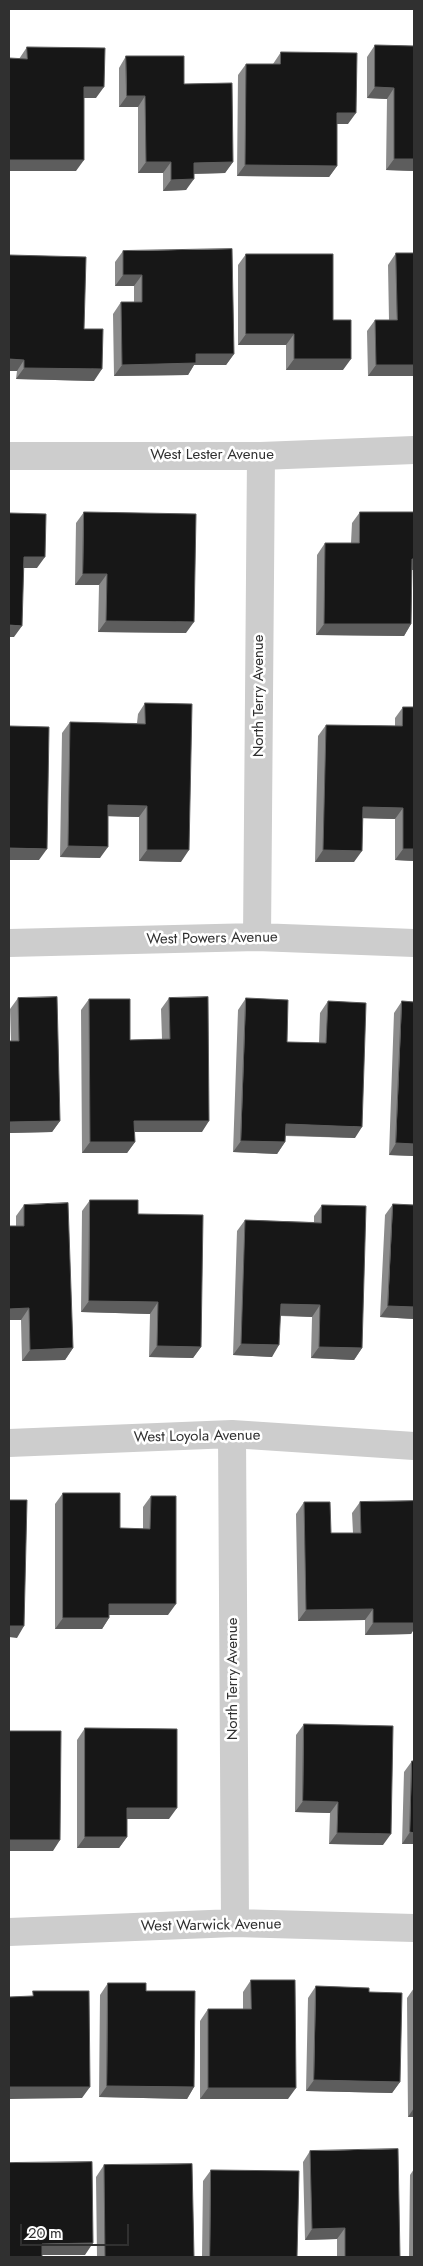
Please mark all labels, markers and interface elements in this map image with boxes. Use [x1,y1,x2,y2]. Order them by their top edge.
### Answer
street label: West Lester Avenue [150,446,274,464]
street label: North Terry Avenue [250,635,268,757]
street label: West Powers Avenue [146,929,278,949]
street label: West Loyola Avenue [134,1427,260,1447]
street label: North Terry Avenue [224,1618,242,1740]
street label: West Warwick Avenue [140,1916,282,1936]
scale bar [22,2214,131,2246]
text: 20 m [28,2222,62,2244]

